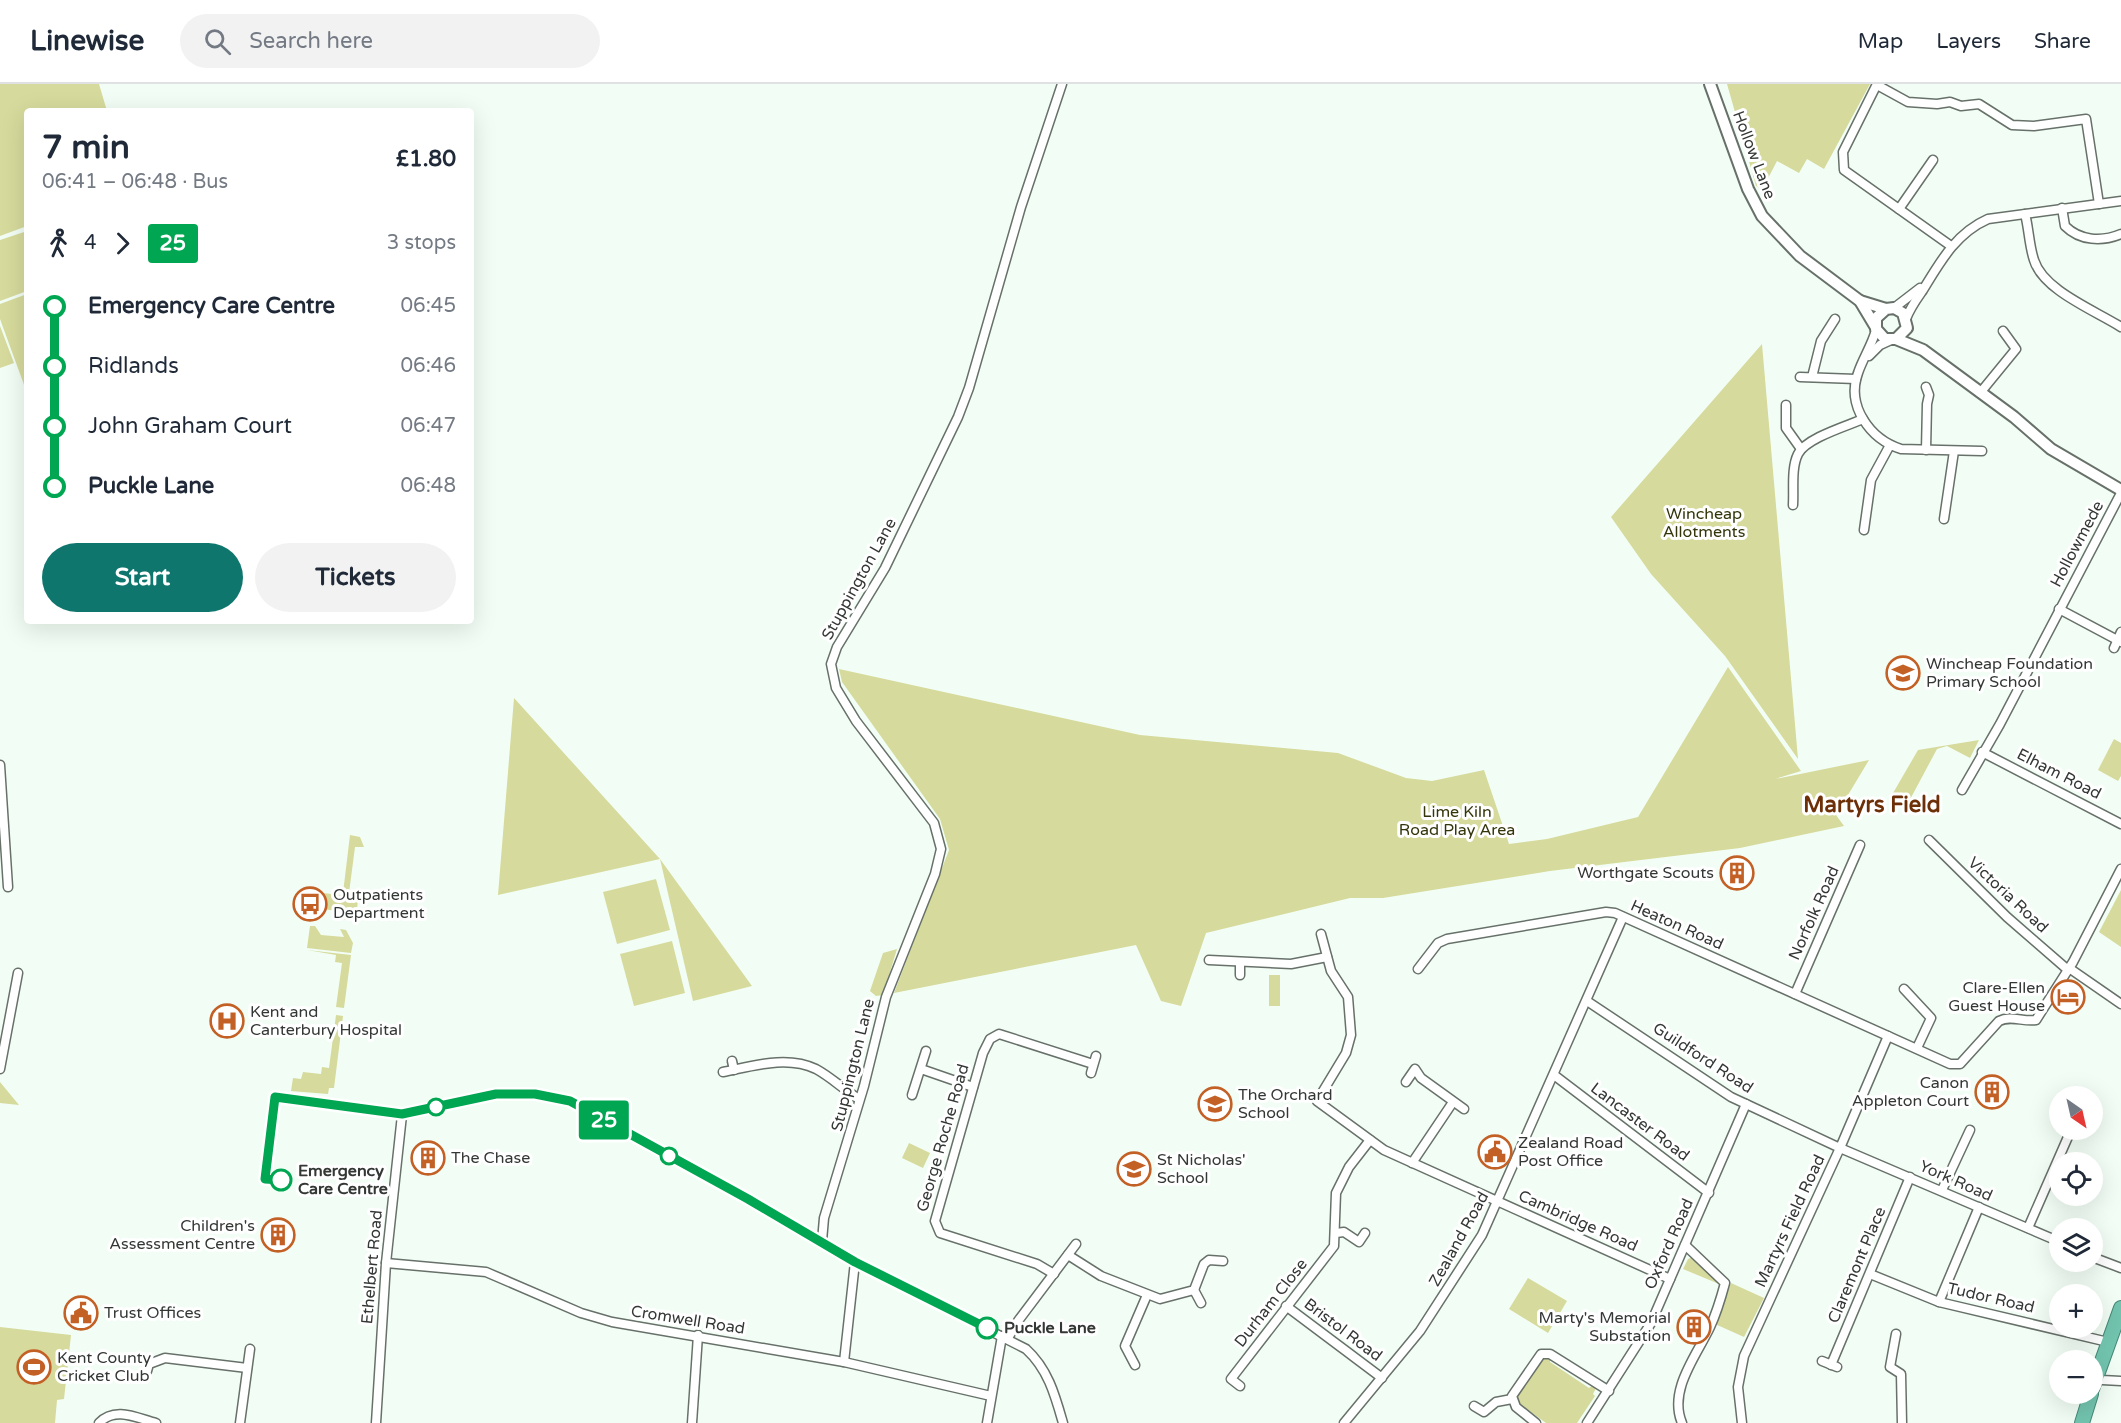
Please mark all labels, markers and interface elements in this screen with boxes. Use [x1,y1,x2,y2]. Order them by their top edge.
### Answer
search box [180,14,600,68]
text: Linewise [30,24,144,58]
icon: search [201,25,234,58]
text: Search here [249,28,373,54]
text: Map [1858,29,1903,54]
text: Layers [1936,29,2001,54]
text: Share [2034,29,2091,54]
street label: Hollow Lane [1728,108,1780,202]
text: 7 min [42,128,130,167]
text: £1.80 [396,146,456,172]
text: 06:41 – 06:48 · Bus [42,170,228,194]
icon: walk [42,227,75,260]
icon: forward [106,227,139,260]
text: 4 [84,231,97,255]
text: 25 [160,231,186,256]
text: 3 stops [387,231,456,255]
text: Emergency Care Centre [88,293,335,319]
text: 06:45 [401,294,456,318]
text: Ridlands [88,353,179,379]
text: 06:46 [401,354,456,378]
text: John Graham Court [88,413,292,439]
text: 06:47 [401,414,456,438]
text: Puckle Lane [88,473,214,499]
text: 06:48 [401,474,456,498]
street label: Hollowmede [2046,497,2108,591]
park label: Wincheap Allotments [1663,504,1745,542]
street label: Stuppington Lane [817,515,901,643]
button: Start [42,543,243,612]
button: Tickets [255,543,456,612]
place label: Wincheap Foundation Primary School [1926,654,2093,692]
school or university icon: Wincheap Foundation Primary School [1885,655,1921,691]
street label: Elham Road [2013,744,2105,804]
district label: Martyrs Field [1803,792,1941,818]
park label: Lime Kiln Road Play Area [1399,802,1515,840]
street label: Victoria Road [1964,853,2052,937]
building icon: Worthgate Scouts [1719,855,1755,891]
place label: Worthgate Scouts [1577,863,1714,883]
street label: Norfolk Road [1784,863,1844,963]
place label: Outpatients Department [333,885,425,923]
bus stop icon: Outpatients Department [292,886,328,922]
street label: Heaton Road [1627,896,1727,954]
place label: Clare-Ellen Guest House [1948,978,2045,1016]
hotel icon: Clare-Ellen Guest House [2050,979,2086,1015]
street label: Stuppington Lane [827,997,879,1133]
place label: Kent and Canterbury Hospital [250,1002,402,1040]
hospital icon: Kent and Canterbury Hospital [209,1003,245,1039]
street label: Guildford Road [1649,1018,1757,1098]
street label: George Roche Road [912,1062,974,1214]
place label: Canon Appleton Court [1852,1073,1969,1111]
building icon: Canon Appleton Court [1974,1074,2010,1110]
street label: Lancaster Road [1587,1078,1693,1166]
place label: The Orchard School [1238,1085,1333,1123]
school or university icon: The Orchard School [1197,1086,1233,1122]
north arrow [2049,1086,2103,1140]
map controls [2049,1086,2103,1404]
unlabelled marker [427,1098,445,1116]
line badge: 25 [577,1100,631,1140]
text: 25 [591,1108,617,1133]
place label: Zealand Road Post Office [1518,1133,1623,1171]
public building icon: Zealand Road Post Office [1477,1134,1513,1170]
building icon: The Chase [410,1140,446,1176]
unlabelled marker [660,1147,678,1165]
place label: The Chase [451,1148,530,1168]
place label: St Nicholas' School [1157,1150,1246,1188]
school or university icon: St Nicholas' School [1116,1151,1152,1187]
street label: Martyrs Field Road [1750,1151,1830,1291]
button: locate [2049,1152,2103,1206]
street label: York Road [1916,1156,1996,1206]
place label: Emergency Care Centre [298,1161,388,1199]
marker: Emergency Care Centre [270,1169,292,1191]
street label: Cambridge Road [1515,1186,1641,1256]
street label: Zealand Road [1425,1188,1493,1290]
street label: Oxford Road [1640,1195,1698,1293]
street label: Claremont Place [1823,1204,1891,1326]
street label: Ethelbert Road [357,1209,387,1325]
place label: Children's Assessment Centre [109,1216,255,1254]
building icon: Children's Assessment Centre [260,1217,296,1253]
button: layers [2049,1218,2103,1272]
street label: Durham Close [1230,1255,1312,1351]
street label: Tudor Road [1945,1278,2037,1318]
button: + [2049,1284,2103,1338]
street label: Bristol Road [1300,1294,1386,1366]
public building icon: Trust Offices [63,1295,99,1331]
street label: Cromwell Road [630,1301,746,1339]
place label: Trust Offices [104,1303,201,1323]
place label: Marty's Memorial Substation [1539,1308,1671,1346]
building icon: Marty's Memorial Substation [1676,1309,1712,1345]
marker: Puckle Lane [976,1317,998,1339]
place label: Puckle Lane [1004,1318,1096,1338]
place label: Kent County Cricket Club [57,1348,152,1386]
sports icon: Kent County Cricket Club [16,1349,52,1385]
button: − [2049,1350,2103,1404]

